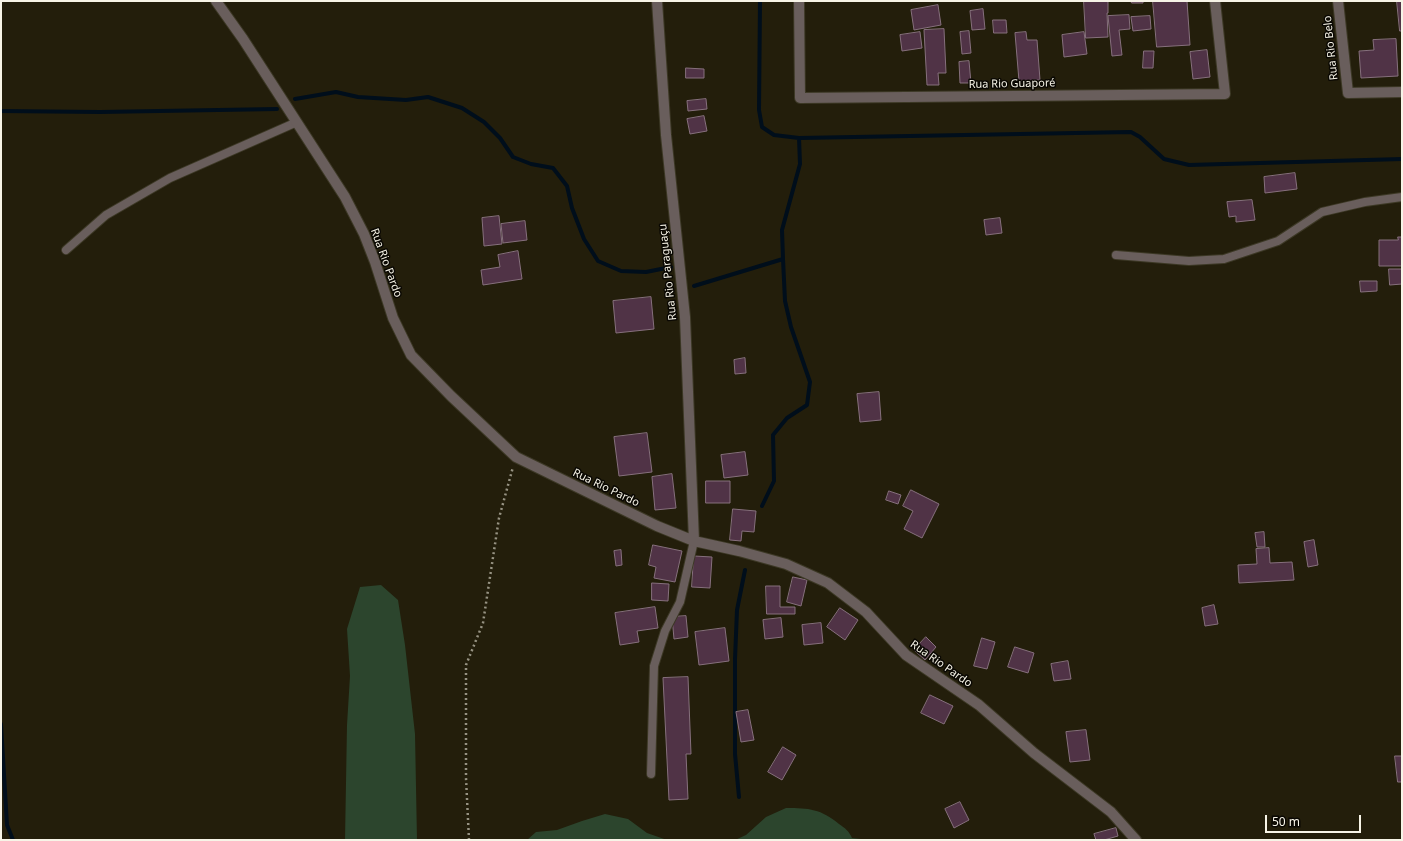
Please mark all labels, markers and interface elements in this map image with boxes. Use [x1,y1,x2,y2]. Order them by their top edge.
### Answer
street label: Rua Rio Belo [1321,15,1341,81]
street label: Rua Rio Guaporé [968,77,1056,91]
street label: Rua Rio Paraguaçu [656,223,680,321]
street label: Rua Rio Pardo [367,227,405,299]
street label: Rua Rio Pardo [571,466,641,510]
street label: Rua Rio Pardo [908,638,974,690]
scale bar [1267,807,1363,833]
text: 50 m [1272,813,1300,830]

